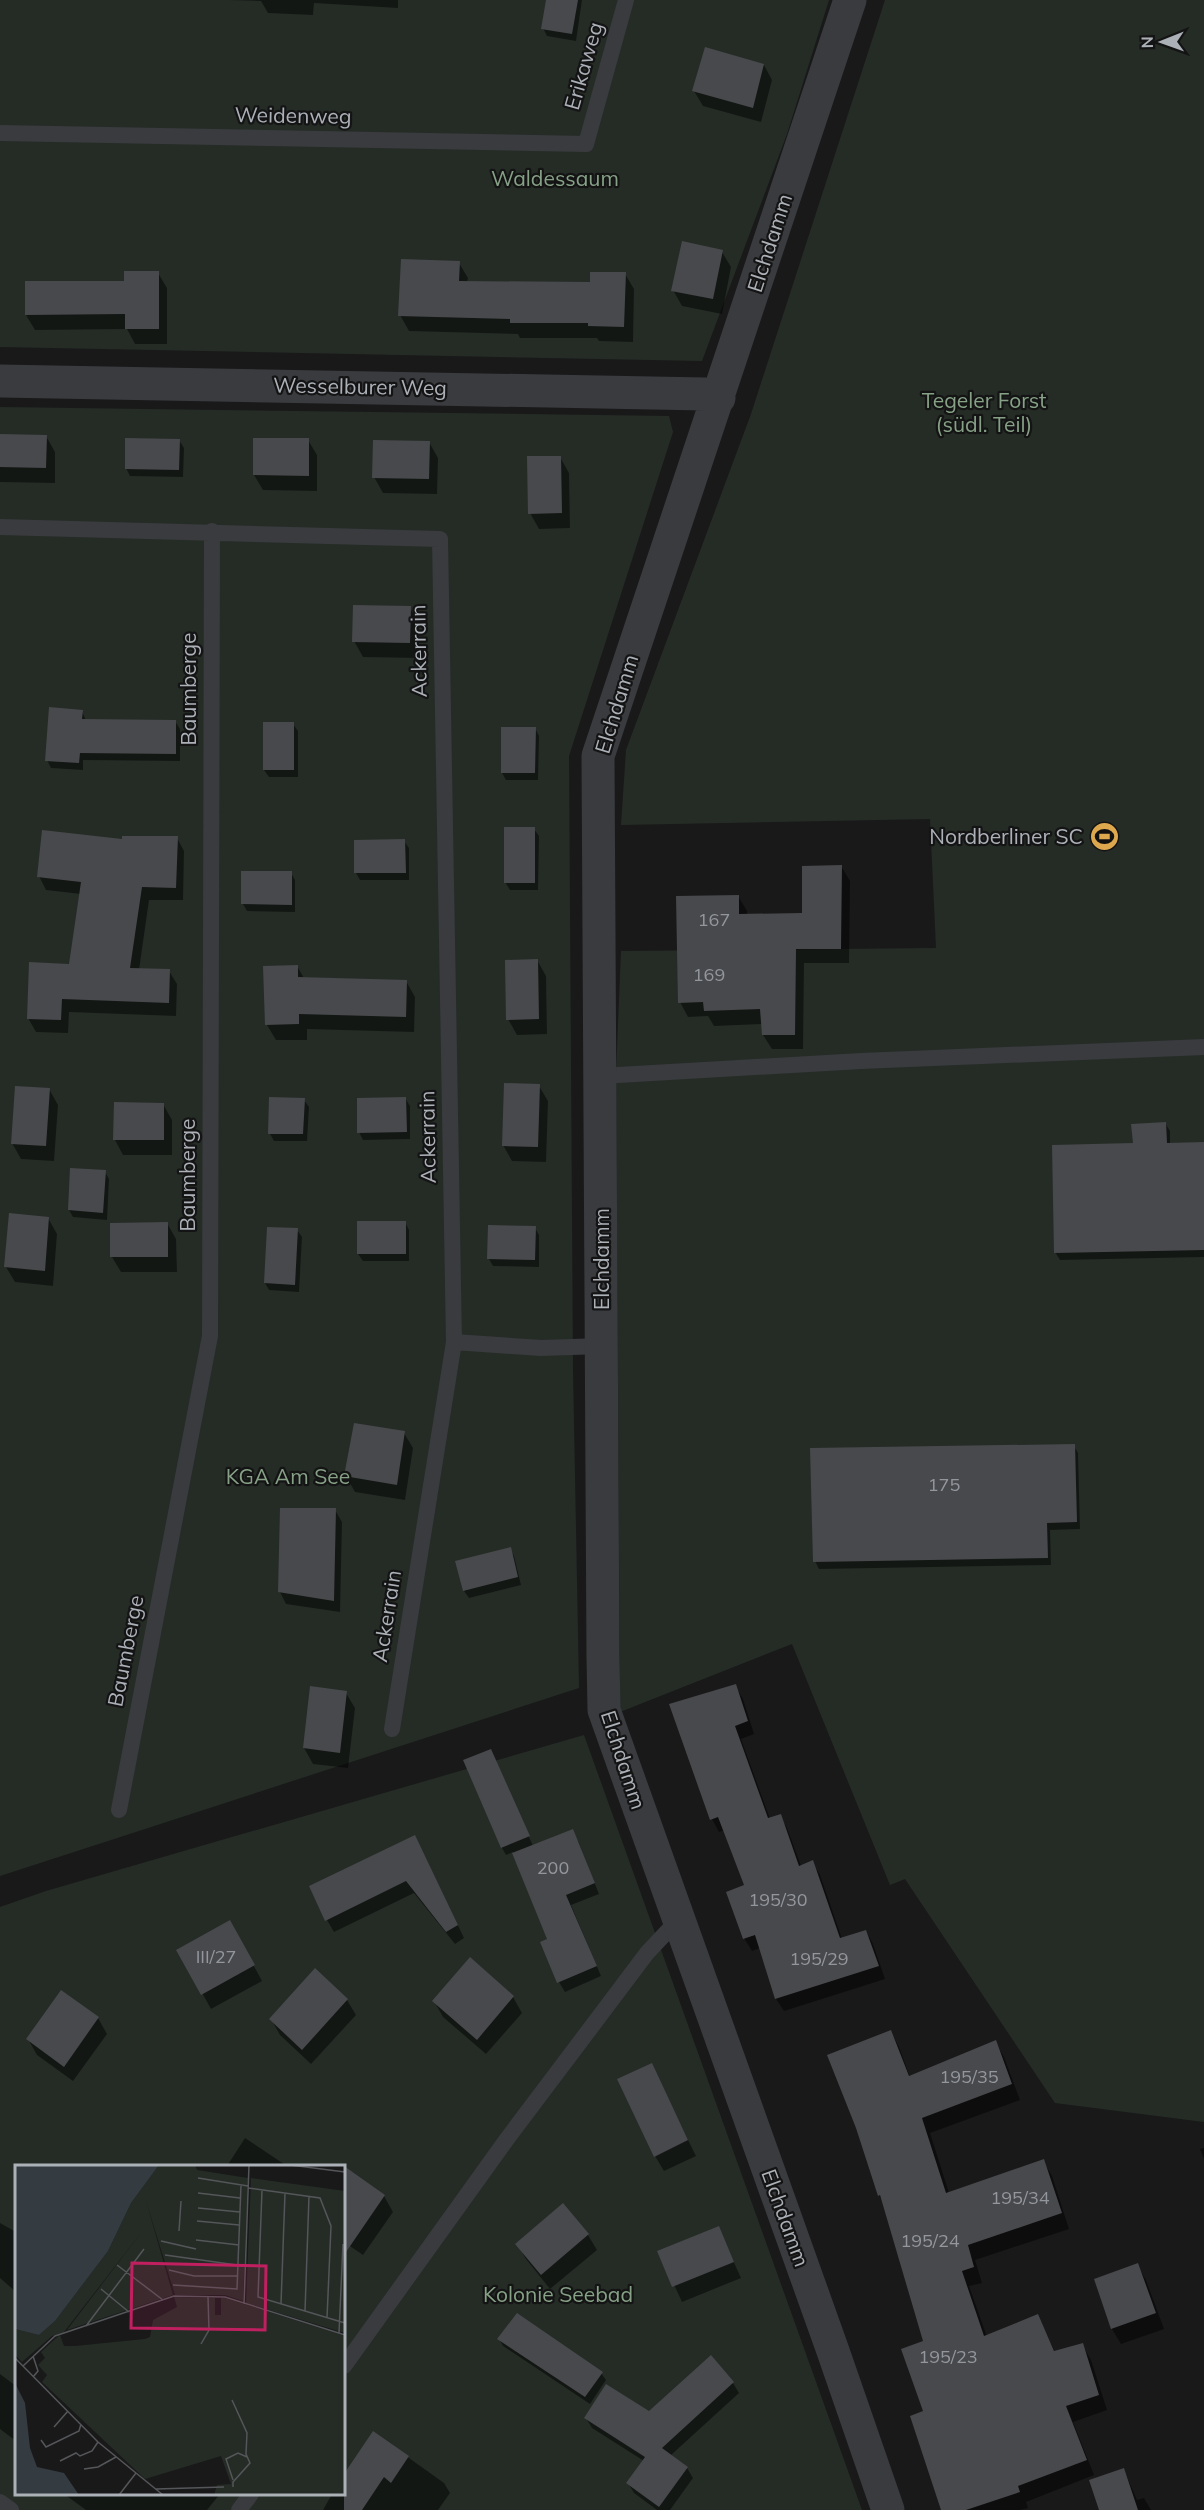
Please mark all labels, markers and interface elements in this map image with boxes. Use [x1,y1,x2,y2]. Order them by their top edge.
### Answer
north arrow [1132,12,1192,72]
street label: Erikaweg [558,19,608,113]
text: N [1137,36,1157,48]
street label: Weidenweg [234,101,352,129]
park label: Waldessaum [491,165,619,191]
street label: Elchdamm [741,190,797,295]
street label: Wesselburer Weg [273,371,447,401]
park label: Tegeler Forst (südl. Teil) [922,387,1046,437]
street label: Ackerrain [404,604,432,698]
street label: Baumberge [175,632,201,746]
street label: Elchdamm [589,651,643,756]
sports icon: Nordberliner SC [1088,821,1120,853]
place label: Nordberliner SC [929,823,1083,849]
house number: 167 [698,908,730,931]
house number: 169 [693,963,725,986]
street label: Ackerrain [413,1090,441,1184]
street label: Baumberge [174,1118,200,1232]
street label: Elchdamm [588,1208,614,1310]
park label: KGA Am See [226,1463,350,1489]
house number: 175 [928,1473,960,1496]
street label: Ackerrain [366,1568,406,1664]
street label: Baumberge [101,1593,149,1709]
street label: Elchdamm [596,1707,652,1812]
house number: 200 [537,1856,569,1879]
house number: 195/30 [748,1888,808,1911]
house number: III/27 [196,1945,236,1968]
house number: 195/29 [789,1947,849,1970]
house number: 195/35 [939,2065,999,2088]
inset map [15,2165,345,2495]
street label: Elchdamm [756,2165,816,2270]
house number: 195/34 [990,2186,1050,2209]
house number: 195/24 [900,2229,960,2252]
park label: Kolonie Seebad [483,2281,633,2307]
house number: 195/23 [918,2345,978,2368]

